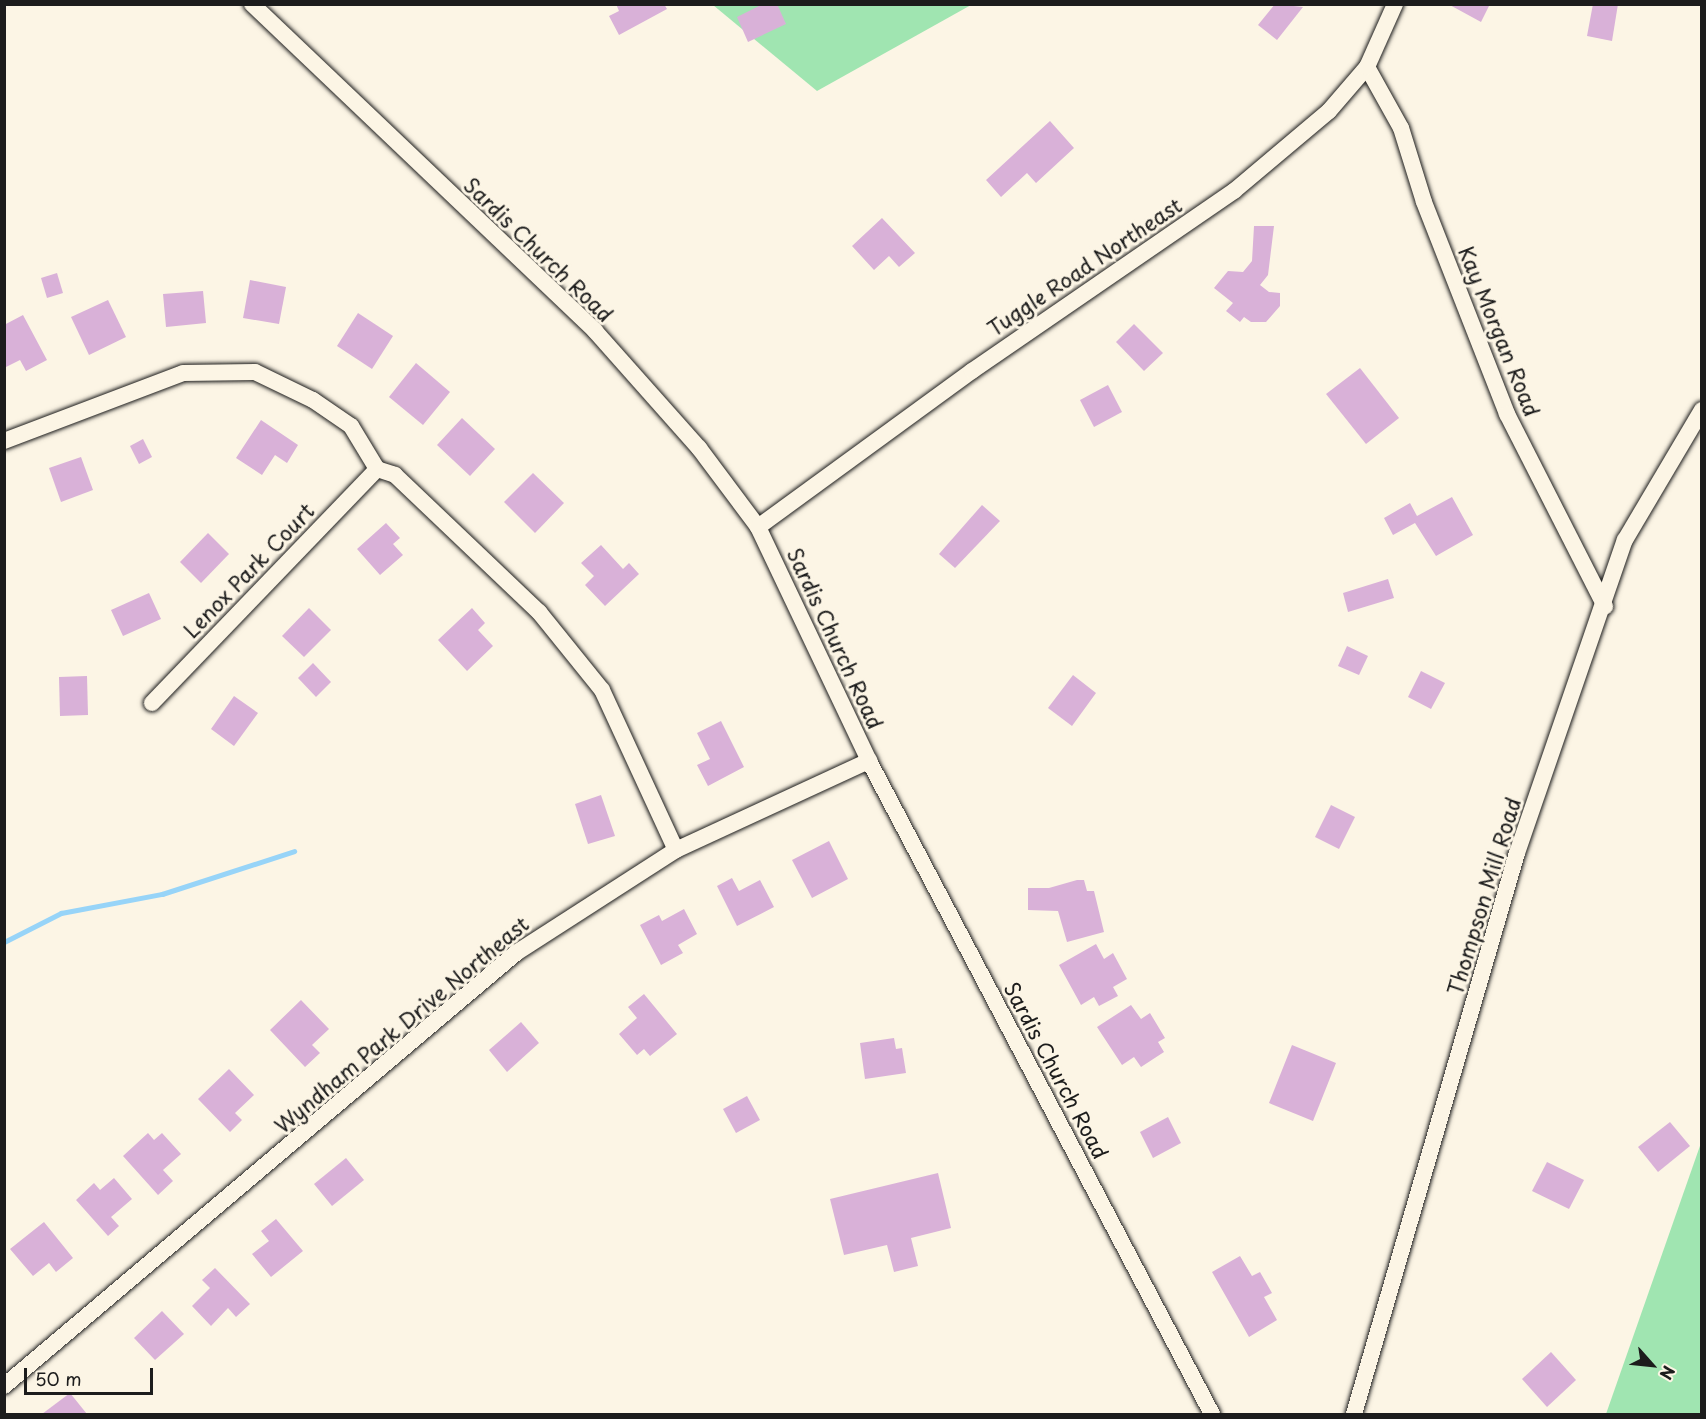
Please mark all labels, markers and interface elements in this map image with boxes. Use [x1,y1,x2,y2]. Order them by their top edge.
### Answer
street label: Sardis Church Road [459,171,619,327]
street label: Tuggle Road Northeast [981,191,1187,341]
street label: Kay Morgan Road [1454,242,1546,420]
street label: Lenox Park Court [177,498,319,642]
street label: Sardis Church Road [783,543,889,733]
street label: Thompson Mill Road [1441,794,1525,998]
street label: Wyndham Park Drive Northeast [269,910,533,1138]
street label: Sardis Church Road [999,977,1115,1163]
north arrow [1622,1335,1682,1395]
scale bar [27,1356,156,1394]
text: N [1654,1362,1682,1384]
text: 50 m [35,1365,82,1392]

